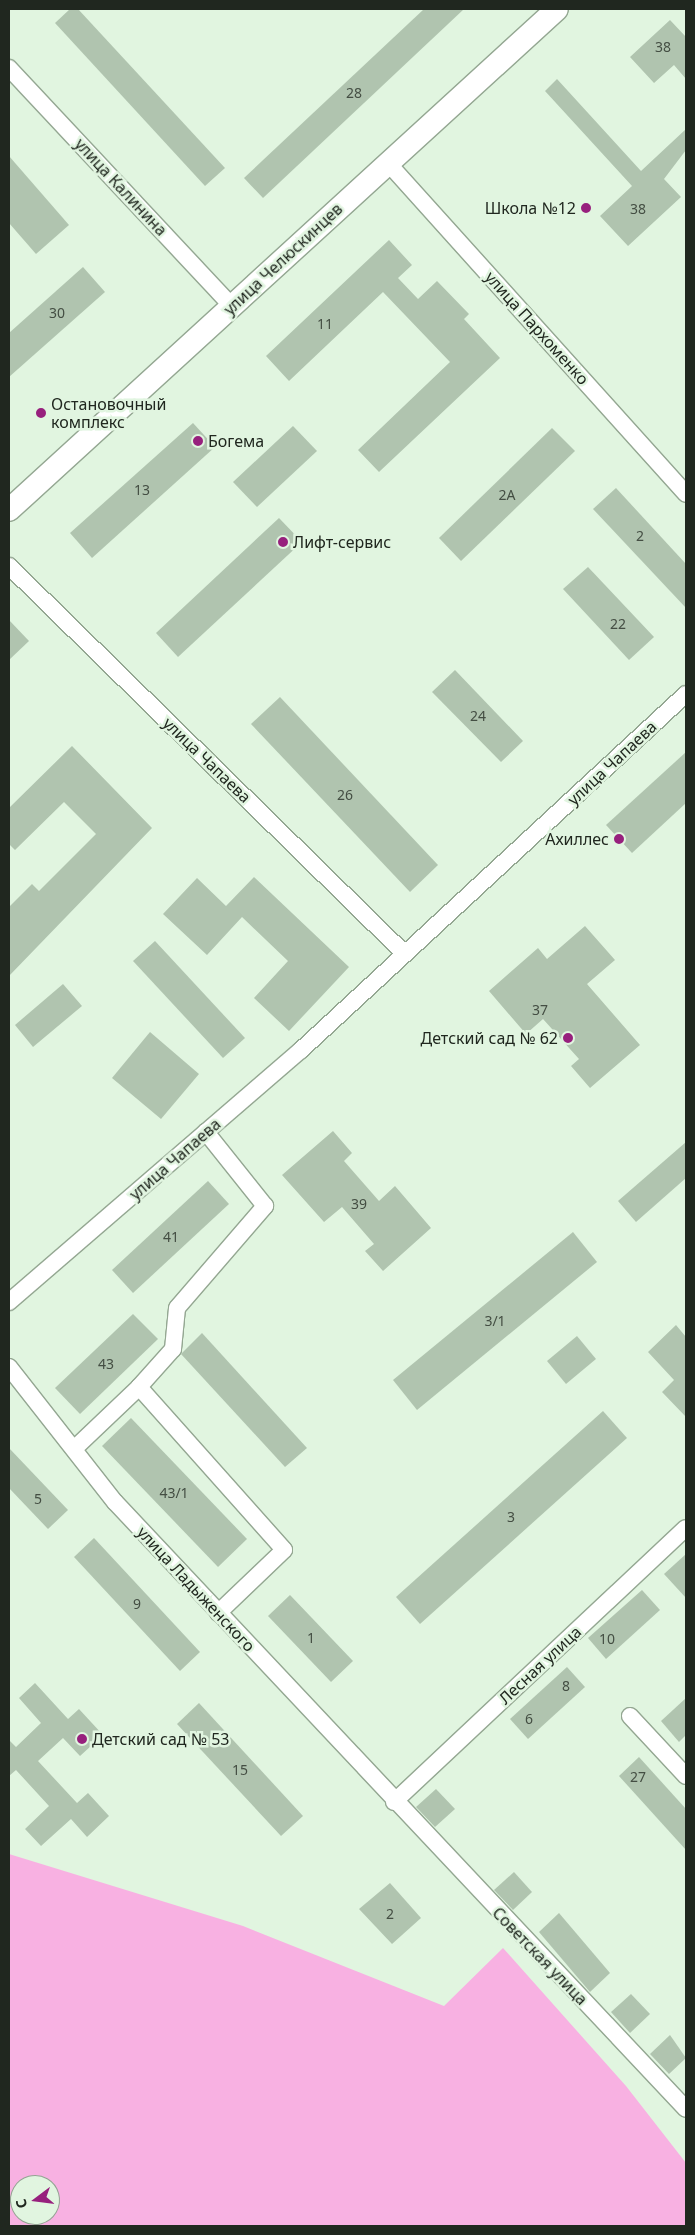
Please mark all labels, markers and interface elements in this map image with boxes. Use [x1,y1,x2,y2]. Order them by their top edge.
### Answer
house number: 38 [655,39,671,55]
house number: 28 [346,85,362,101]
street label: улица Калинина [71,134,171,240]
place label: Школа №12 [485,198,576,218]
street label: улица Челюскинцев [220,199,346,319]
house number: 38 [630,201,646,217]
marker: Школа №12 [580,202,592,214]
street label: улица Пархоменко [481,268,593,388]
house number: 30 [49,305,65,321]
house number: 11 [317,316,333,332]
place label: Остановочный комплекс [51,394,166,432]
marker: Остановочный комплекс [35,407,47,419]
place label: Богема [208,431,264,451]
marker: Богема [192,435,204,447]
house number: 13 [134,482,150,498]
house number: 2А [499,487,515,503]
house number: 2 [636,528,644,544]
place label: Лифт-сервис [293,532,391,552]
marker: Лифт-сервис [277,536,289,548]
house number: 22 [610,616,626,632]
house number: 24 [470,708,486,724]
street label: улица Чапаева [159,713,255,807]
street label: улица Чапаева [564,717,660,809]
house number: 26 [337,787,353,803]
place label: Ахиллес [545,829,609,849]
marker: Ахиллес [613,833,625,845]
house number: 37 [532,1002,548,1018]
place label: Детский сад № 62 [421,1028,558,1048]
marker: Детский сад № 62 [562,1032,574,1044]
street label: улица Чапаева [125,1114,225,1204]
house number: 39 [351,1196,367,1212]
house number: 41 [163,1229,179,1245]
house number: 3/1 [484,1313,506,1329]
house number: 43 [98,1356,114,1372]
house number: 43/1 [159,1485,189,1501]
house number: 5 [34,1491,42,1507]
house number: 3 [507,1509,515,1525]
street label: улица Ладыженского [133,1523,259,1655]
house number: 9 [133,1596,141,1612]
street label: Лесная улица [495,1622,585,1708]
house number: 1 [307,1630,315,1646]
house number: 10 [599,1631,615,1647]
house number: 8 [562,1678,570,1694]
house number: 6 [525,1711,533,1727]
place label: Детский сад № 53 [92,1729,229,1749]
marker: Детский сад № 53 [76,1733,88,1745]
house number: 15 [232,1762,248,1778]
house number: 27 [630,1769,646,1785]
street label: Советская улица [488,1903,592,2009]
house number: 2 [386,1906,394,1922]
north arrow [10,2175,60,2225]
text: С [11,2197,31,2211]

